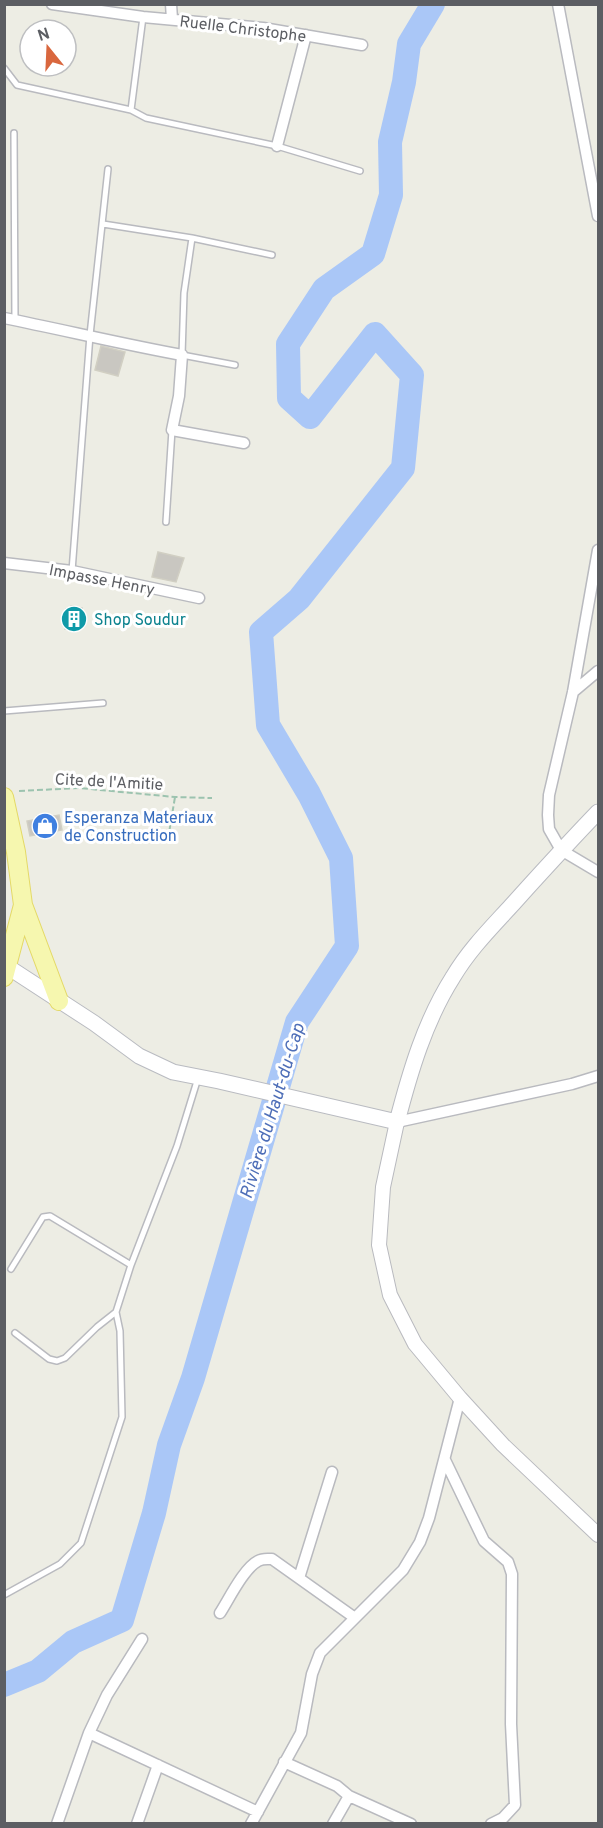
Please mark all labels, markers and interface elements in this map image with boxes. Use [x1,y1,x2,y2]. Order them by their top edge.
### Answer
street label: Ruelle Christophe [178,12,307,48]
north arrow [18,18,78,78]
text: N [35,24,53,47]
street label: Impasse Henry [47,561,156,601]
building icon: Shop Soudur [59,604,89,634]
place label: Shop Soudur [94,611,186,631]
street label: Cite de l'Amitie [54,770,164,796]
place label: Esperanza Materiaux de Construction [64,809,214,847]
shop icon: Esperanza Materiaux de Construction [30,811,60,841]
water label: Rivière du Haut-du-Cap [236,1021,311,1202]

